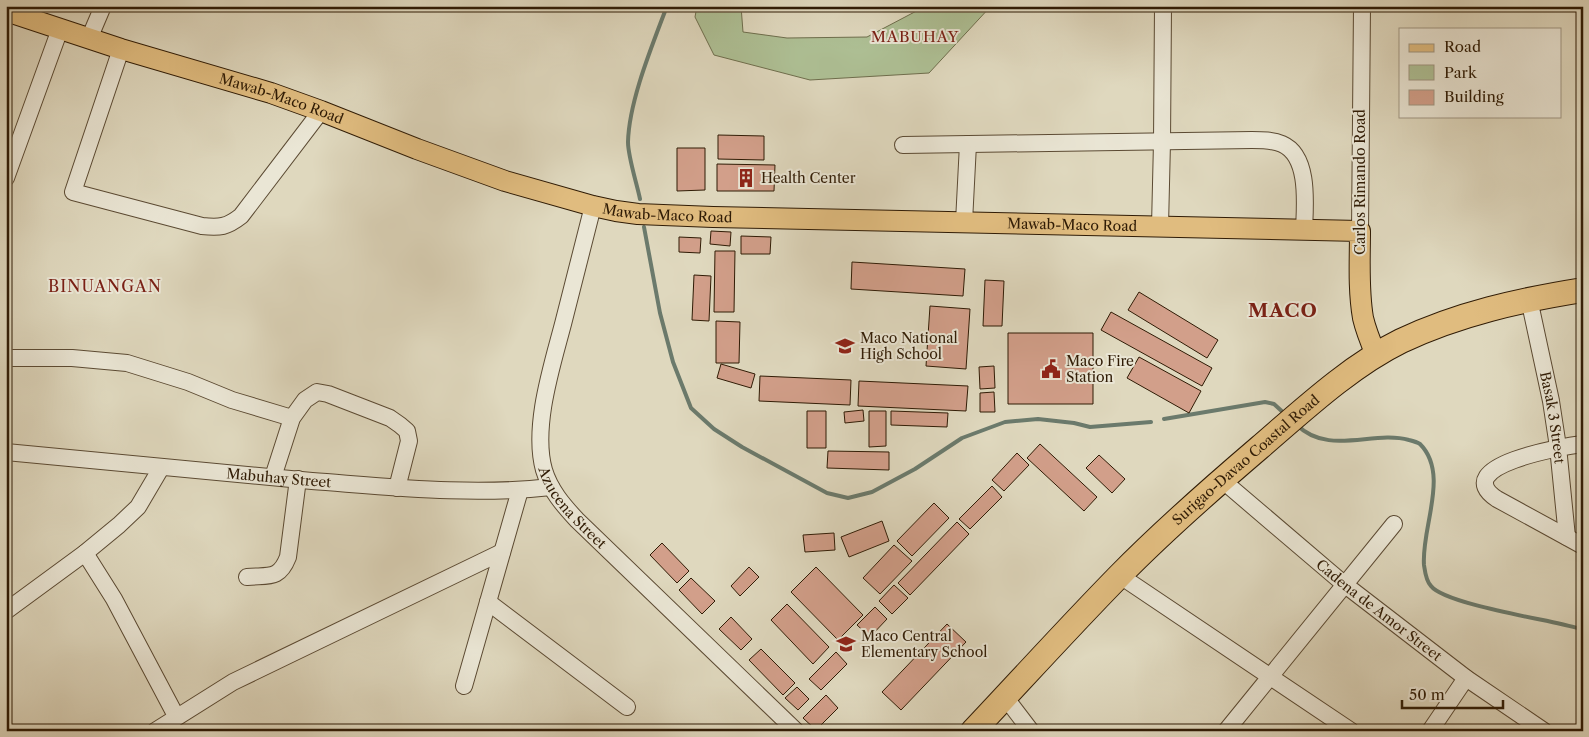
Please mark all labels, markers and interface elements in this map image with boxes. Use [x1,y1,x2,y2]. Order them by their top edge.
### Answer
district label: MABUHAY [871,27,959,46]
legend [1399,28,1562,118]
text: Road [1444,37,1481,56]
text: Park [1444,63,1478,82]
street label: Mawab-Maco Road [217,69,347,128]
text: Building [1444,87,1504,106]
street label: Carlos Rimando Road [1351,109,1369,255]
building icon: Health Center [735,167,757,189]
place label: Health Center [761,169,856,187]
street label: Mawab-Maco Road [601,199,733,226]
street label: Mawab-Maco Road [1007,214,1138,235]
district label: BINUANGAN [48,276,162,296]
district label: MACO [1248,299,1318,322]
place label: Maco National High School [860,329,958,363]
school or university icon: Maco National High School [834,335,856,357]
place label: Maco Fire Station [1066,352,1134,386]
public building icon: Maco Fire Station [1040,358,1062,380]
street label: Basak 3 Street [1536,370,1569,465]
street label: Surigao-Davao Coastal Road [1168,390,1324,529]
street label: Azucena Street [534,463,610,552]
street label: Mabuhay Street [226,464,332,491]
street label: Cadena de Amor Street [1312,555,1445,665]
place label: Maco Central Elementary School [861,627,987,661]
school or university icon: Maco Central Elementary School [835,633,857,655]
scale bar [1402,677,1503,709]
text: 50 m [1409,685,1445,704]

